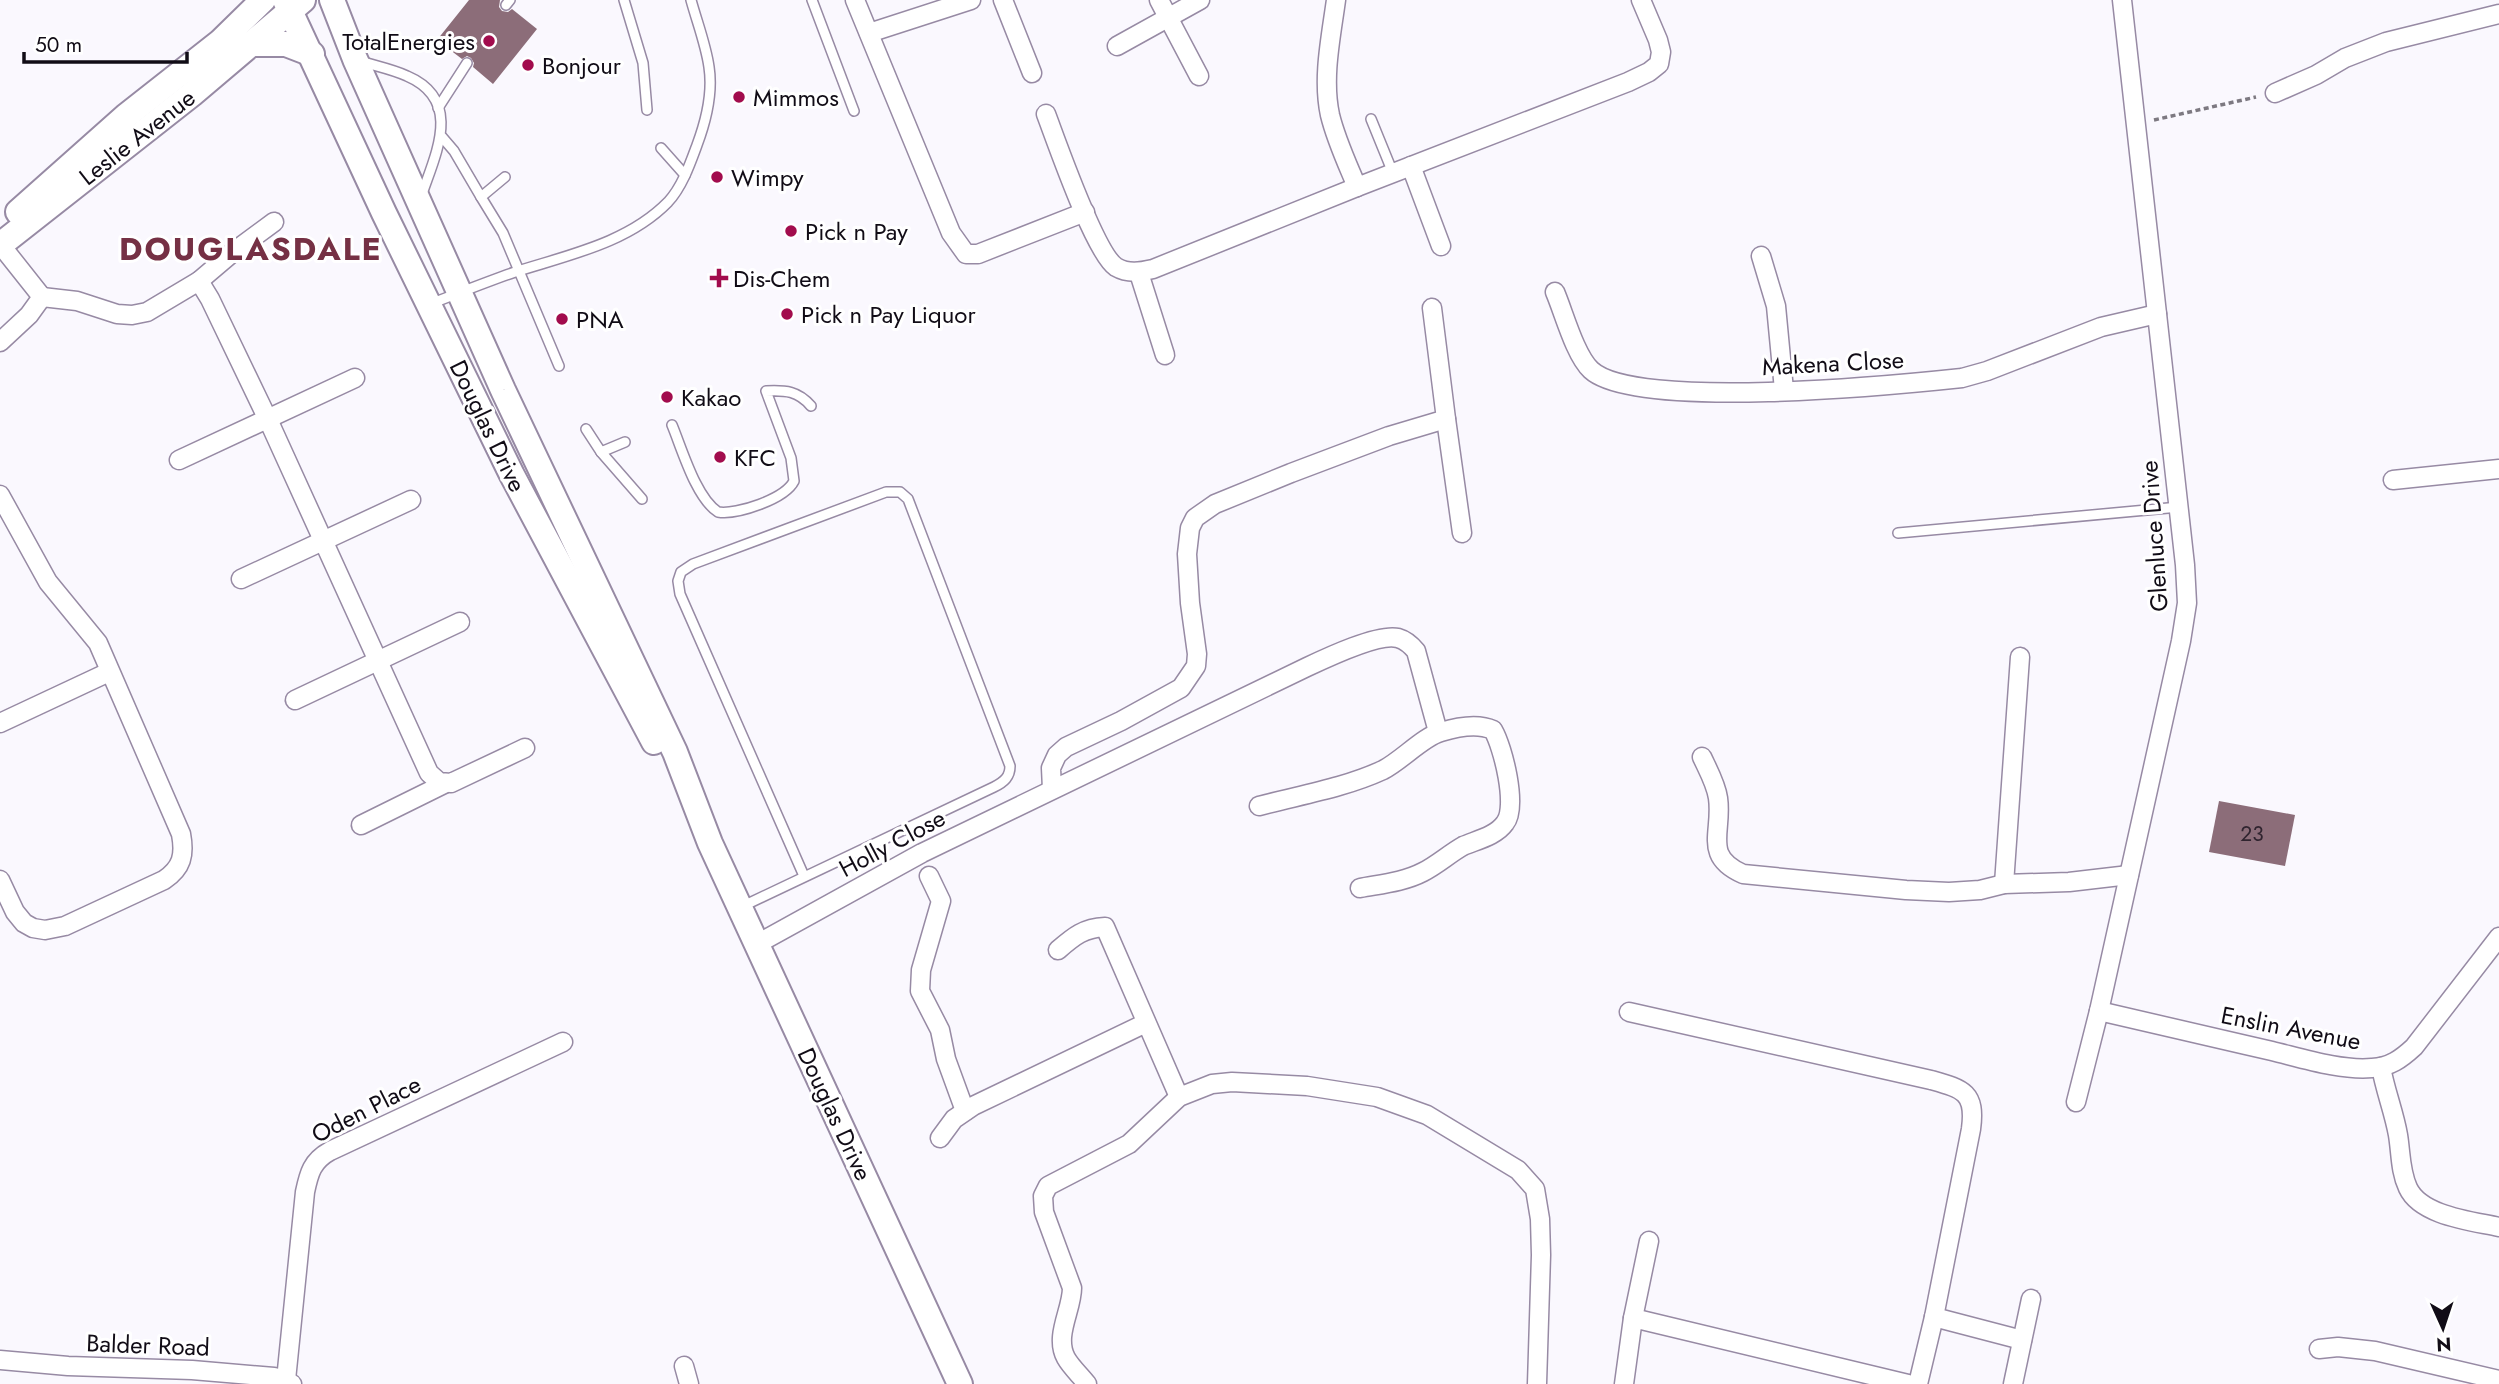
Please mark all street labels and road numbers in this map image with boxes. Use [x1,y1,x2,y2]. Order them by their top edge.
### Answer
street label: Leslie Avenue [71,80,203,194]
street label: Makena Close [1761,342,1905,384]
street label: Douglas Drive [441,354,535,498]
street label: Glenluce Drive [2131,459,2177,613]
street label: Holly Close [832,800,952,886]
street label: Enslin Avenue [2218,997,2364,1059]
street label: Douglas Drive [789,1042,881,1186]
street label: Oden Place [305,1066,427,1152]
street label: Balder Road [86,1325,210,1365]

